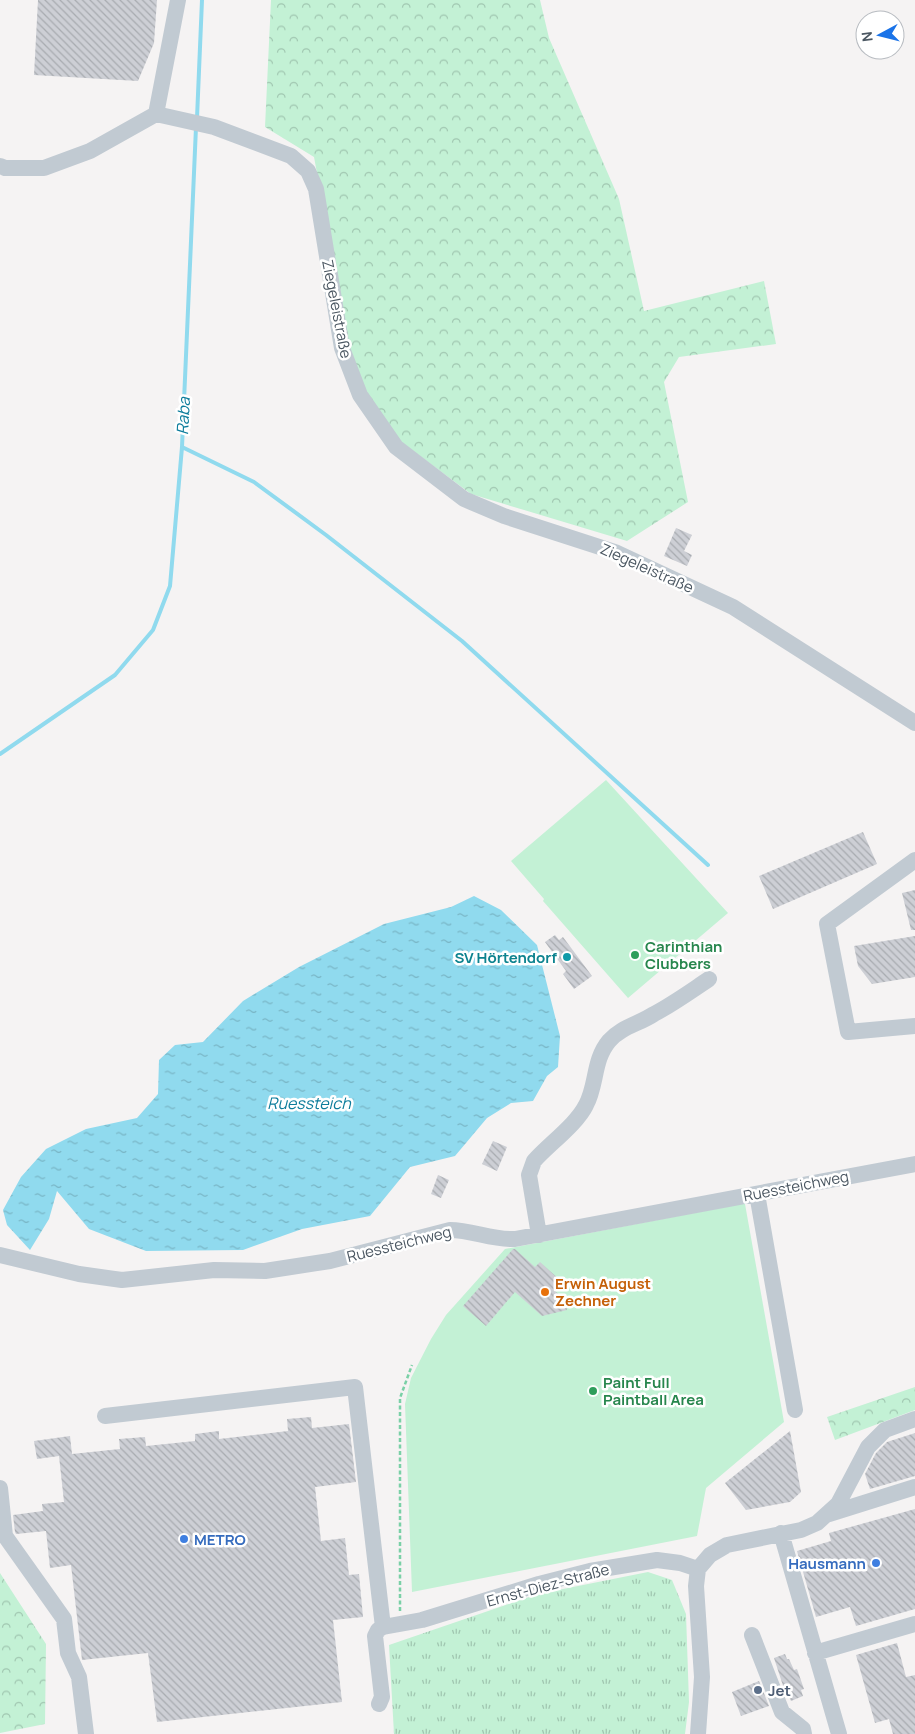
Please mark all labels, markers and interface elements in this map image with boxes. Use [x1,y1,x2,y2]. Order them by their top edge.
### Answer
north arrow [855,10,905,60]
text: N [857,30,877,43]
street label: Ziegeleistraße [317,258,357,360]
water label: Raba [171,396,195,435]
street label: Ziegeleistraße [597,538,697,598]
place label: Carinthian Clubbers [645,936,722,974]
place label: SV Hörtendorf [454,947,557,968]
marker: Carinthian Clubbers [629,949,641,961]
marker: SV Hörtendorf [561,951,573,963]
water label: Ruessteich [267,1092,351,1114]
street label: Ruessteichweg [742,1165,850,1207]
street label: Ruessteichweg [345,1221,453,1267]
place label: Erwin August Zechner [555,1273,651,1311]
marker: Erwin August Zechner [539,1286,551,1298]
place label: Paint Full Paintball Area [603,1372,704,1410]
marker: Paint Full Paintball Area [587,1385,599,1397]
place label: METRO [194,1529,246,1550]
marker: METRO [178,1533,190,1545]
place label: Hausmann [788,1553,866,1574]
marker: Hausmann [870,1557,882,1569]
street label: Ernst-Diez-Straße [484,1558,612,1611]
place label: Jet [768,1680,791,1701]
marker: Jet [752,1684,764,1696]

